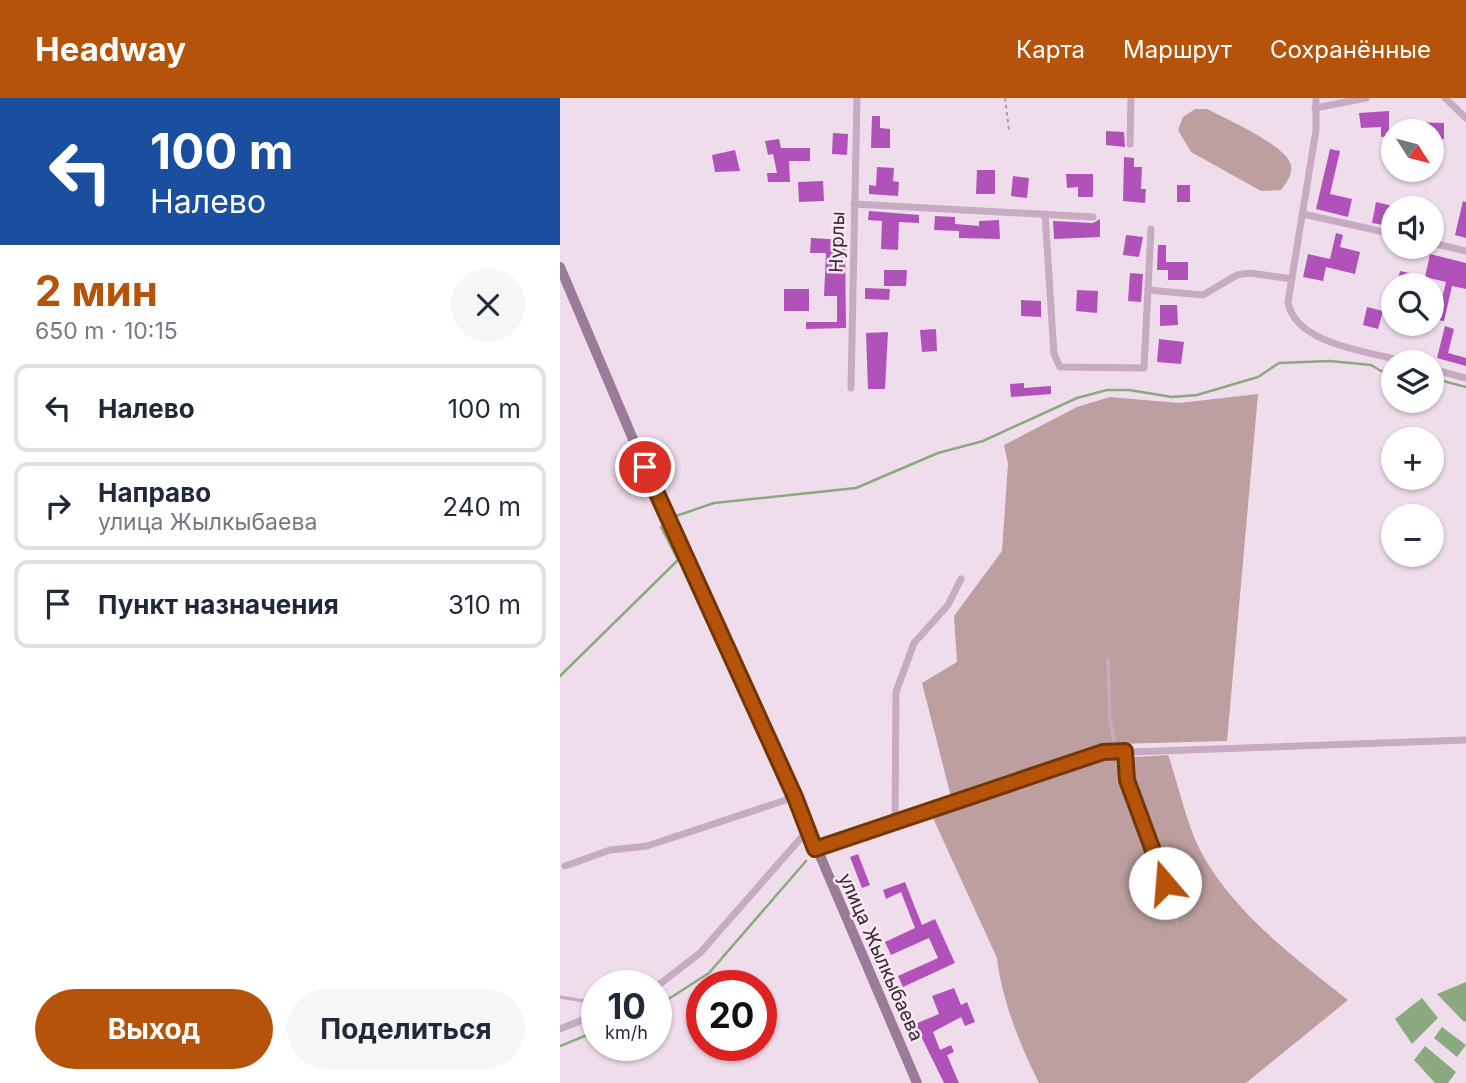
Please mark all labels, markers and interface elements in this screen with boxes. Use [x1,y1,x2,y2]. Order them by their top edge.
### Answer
text: Headway [35,29,186,69]
text: Карта [1016,35,1085,64]
text: Маршрут [1123,35,1232,64]
text: Сохранённые [1270,35,1431,64]
north arrow [1381,119,1444,182]
map controls [1381,119,1444,567]
text: 100 m [150,122,294,181]
icon: left [35,126,126,217]
text: Налево [150,182,266,221]
button: sound [1381,196,1444,259]
street label: Нурлы [824,211,850,273]
text: 2 мин [35,265,158,316]
button: close [451,268,525,342]
button: search [1381,273,1444,336]
text: 650 m · 10:15 [35,317,178,345]
button: layers [1381,350,1444,413]
icon: left [39,389,77,427]
text: Налево [98,393,195,424]
text: 100 m [448,393,521,424]
button: + [1381,427,1444,490]
pin [615,437,675,497]
icon: arrive [626,448,664,486]
text: Направо [98,477,211,508]
icon: right [39,487,77,525]
text: 240 m [442,491,521,522]
button: − [1381,504,1444,567]
text: улица Жылкыбаева [98,508,317,536]
icon: arrive [39,585,77,623]
text: Пункт назначения [98,589,339,620]
text: 310 m [448,589,521,620]
position arrow [1128,846,1202,920]
street label: улица Жылкыбаева [834,870,928,1044]
speed limit sign: 20 [686,970,777,1061]
text: 10 [607,985,646,1027]
button: Выход [35,989,273,1069]
button: Поделиться [287,989,525,1069]
text: km/h [605,1022,648,1043]

